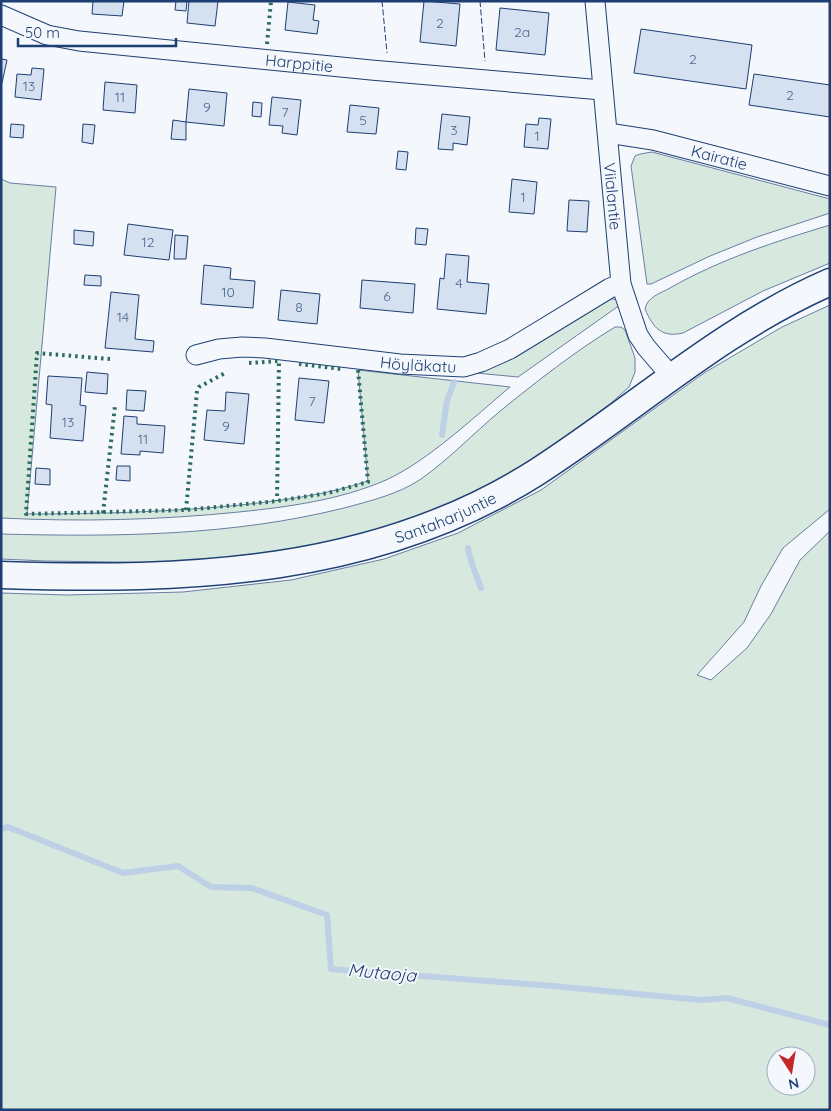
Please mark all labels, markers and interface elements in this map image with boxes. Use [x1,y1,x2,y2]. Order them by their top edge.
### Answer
house number: 2 [436,14,444,32]
scale bar [18,15,175,47]
text: 50 m [25,23,60,42]
house number: 2a [514,23,530,41]
street label: Harppitie [264,50,334,76]
house number: 2 [689,50,697,68]
house number: 13 [23,77,35,95]
house number: 2 [786,86,794,104]
house number: 11 [115,88,125,106]
house number: 9 [203,98,211,116]
house number: 7 [281,103,289,121]
house number: 5 [359,111,367,129]
house number: 3 [450,121,458,139]
house number: 1 [534,127,540,145]
street label: Kairatie [689,140,750,174]
street label: Viialantie [600,162,626,231]
house number: 1 [520,188,526,206]
house number: 12 [142,233,155,251]
house number: 4 [455,274,463,292]
house number: 10 [221,283,235,301]
house number: 6 [383,287,391,305]
house number: 8 [295,298,303,316]
house number: 14 [117,308,129,326]
street label: Höyläkatu [379,352,457,377]
house number: 7 [308,392,316,410]
house number: 13 [62,413,74,431]
house number: 9 [222,417,230,435]
house number: 11 [138,430,148,448]
street label: Santaharjuntie [392,487,500,547]
water label: Mutaoja [347,958,418,987]
north arrow [766,1046,816,1096]
text: N [787,1074,801,1094]

